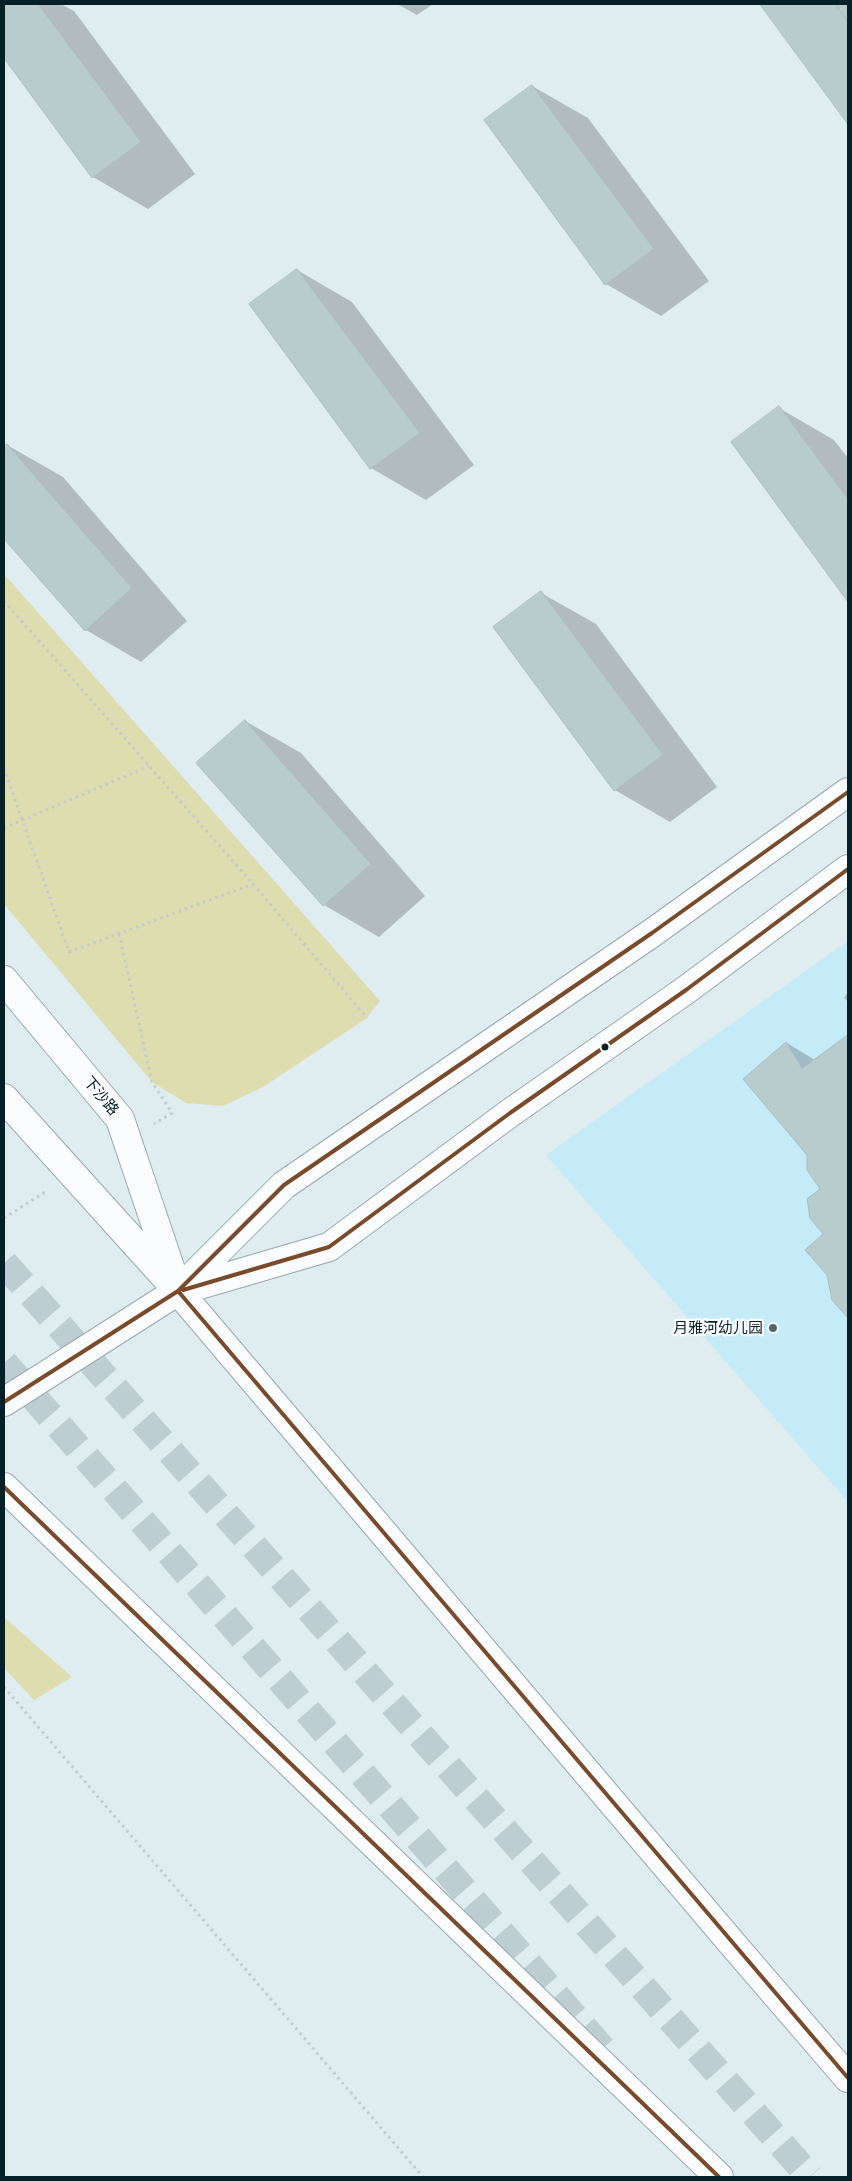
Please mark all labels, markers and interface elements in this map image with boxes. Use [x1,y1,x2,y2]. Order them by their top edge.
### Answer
unlabelled marker [600,1042,610,1052]
street label: 下沙路 [80,1073,122,1119]
place label: 月雅河幼儿园 [673,1319,763,1337]
marker: 月雅河幼儿园 [767,1322,779,1334]

